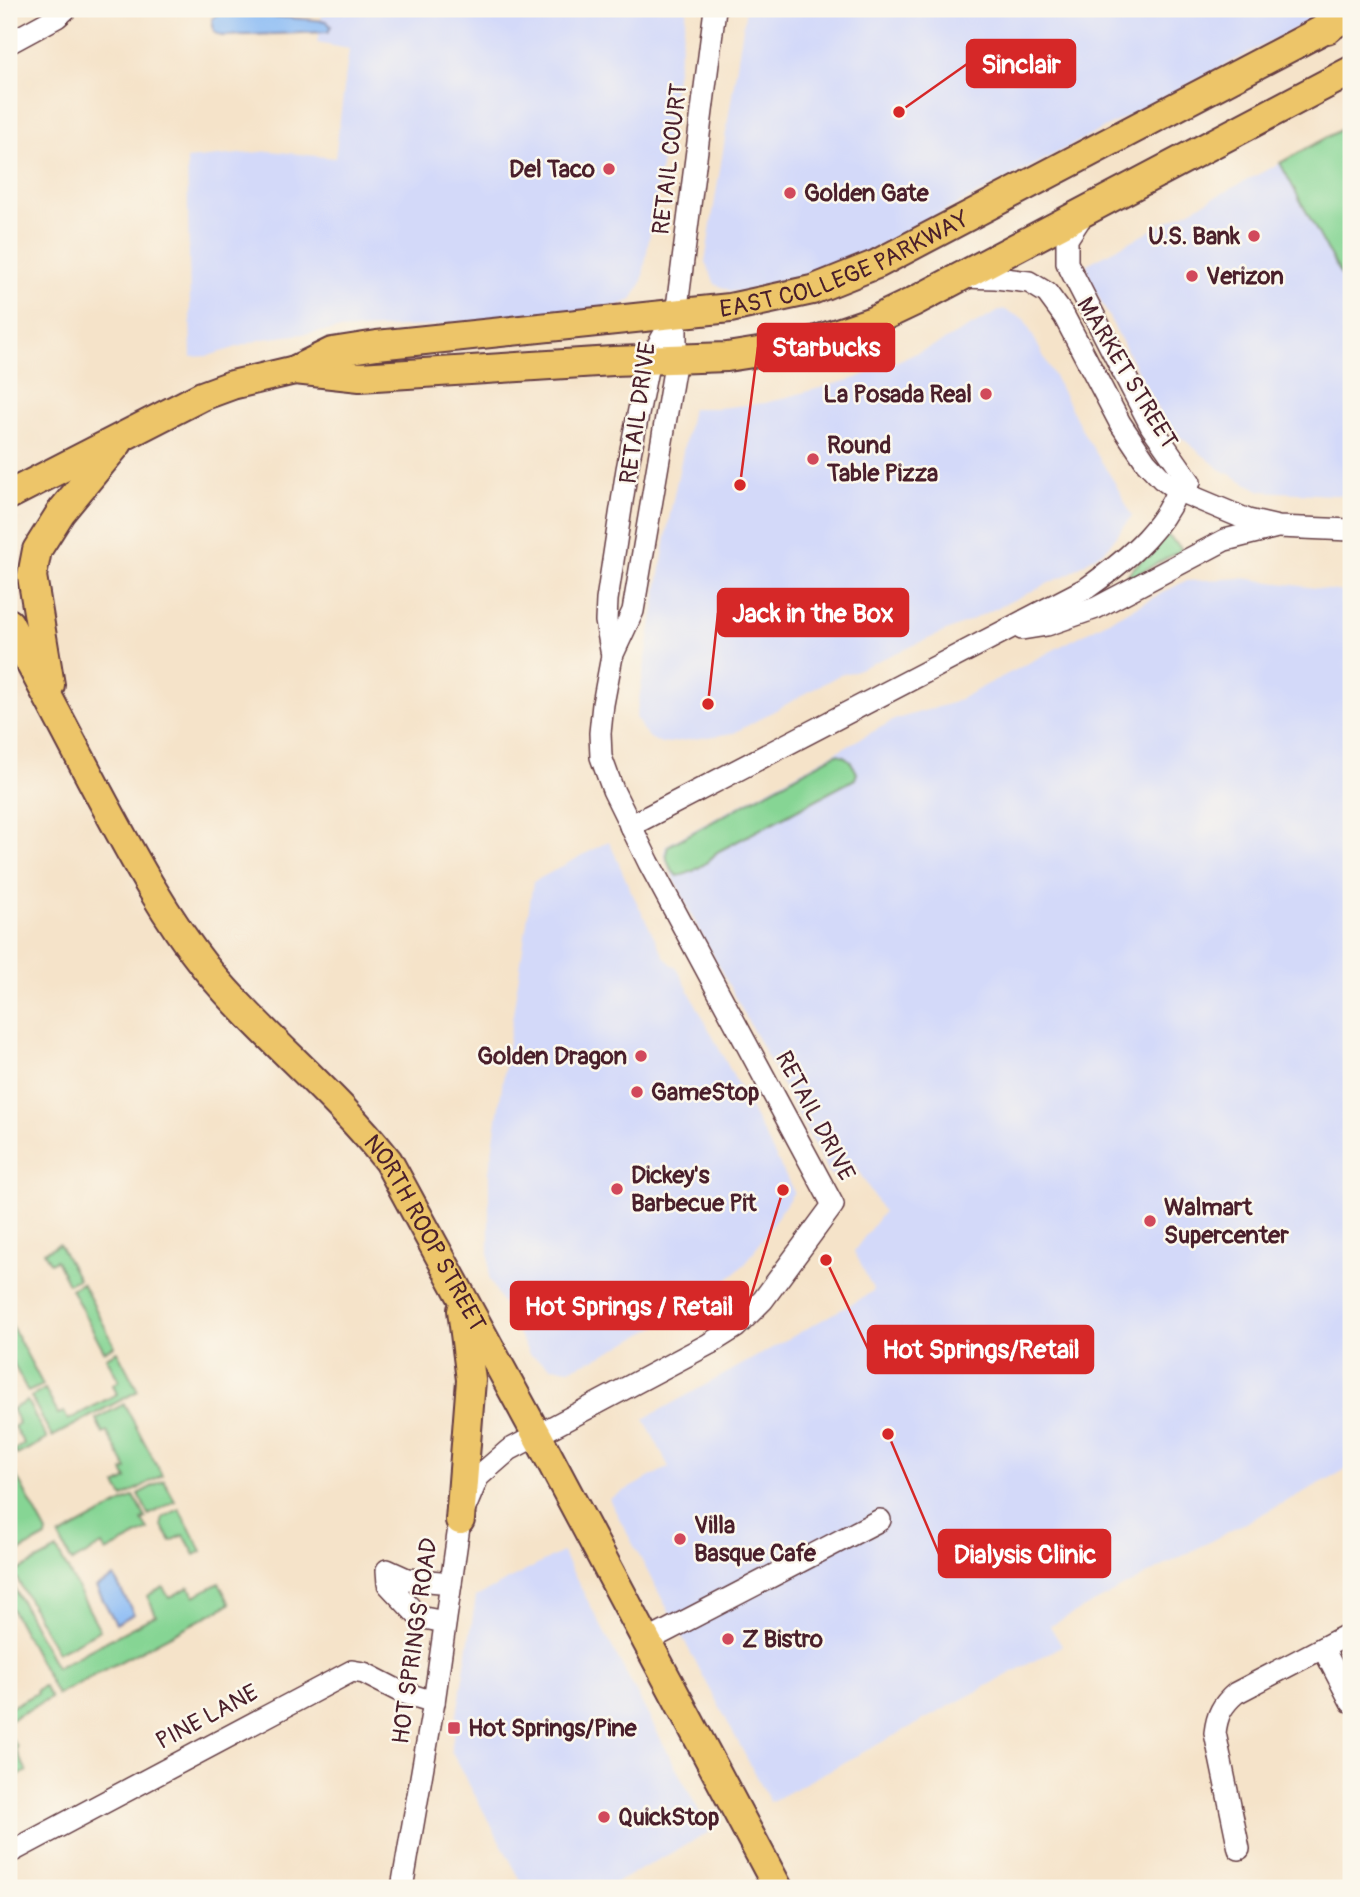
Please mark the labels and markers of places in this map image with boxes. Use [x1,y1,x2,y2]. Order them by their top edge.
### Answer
callout: Sinclair [967,40,1075,87]
place label: Del Taco [509,155,595,184]
marker: Del Taco [601,161,617,177]
place label: Golden Gate [804,179,930,208]
marker: Golden Gate [782,185,798,201]
place label: U.S. Bank [1148,222,1241,251]
marker: U.S. Bank [1246,228,1262,244]
place label: Verizon [1206,262,1284,291]
marker: Verizon [1184,268,1200,284]
callout: Starbucks [758,324,894,371]
place label: La Posada Real [823,380,972,409]
marker: La Posada Real [978,386,994,402]
place label: Round Table Pizza [826,431,938,488]
marker: Round Table Pizza [805,451,821,467]
callout: Jack in the Box [718,589,908,636]
place label: Golden Dragon [477,1042,627,1071]
marker: Golden Dragon [633,1048,649,1064]
place label: GameStop [651,1078,759,1107]
marker: GameStop [629,1084,645,1100]
place label: Dickey's Barbecue Pit [631,1161,758,1218]
marker: Dickey's Barbecue Pit [609,1181,625,1197]
place label: Walmart Supercenter [1164,1193,1289,1250]
marker: Walmart Supercenter [1142,1213,1158,1229]
callout: Hot Springs / Retail [511,1282,748,1329]
callout: Hot Springs/Retail [868,1326,1093,1373]
place label: Villa Basque Cafe [694,1511,817,1568]
callout: Dialysis Clinic [939,1530,1110,1577]
marker: Villa Basque Cafe [672,1531,688,1547]
place label: Z Bistro [742,1625,823,1654]
marker: Z Bistro [720,1631,736,1647]
place label: Hot Springs/Pine [468,1714,638,1743]
marker: Hot Springs/Pine [446,1720,462,1736]
place label: QuickStop [618,1803,719,1832]
marker: QuickStop [596,1809,612,1825]

